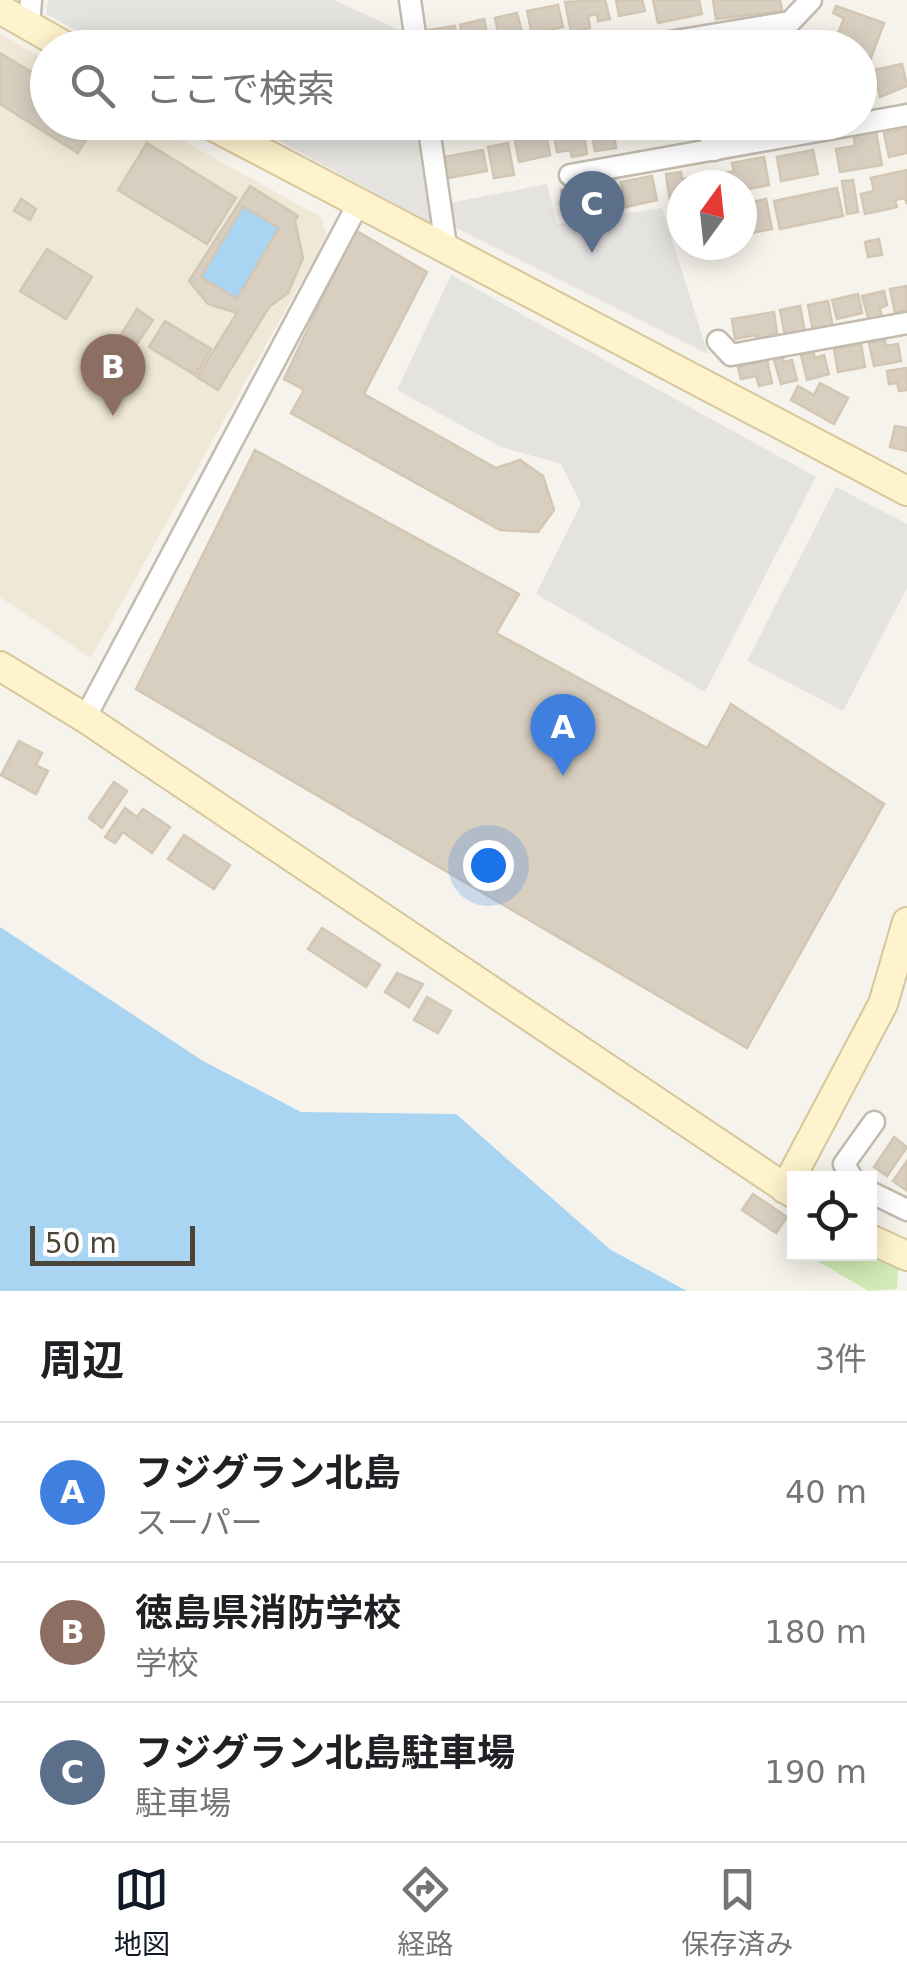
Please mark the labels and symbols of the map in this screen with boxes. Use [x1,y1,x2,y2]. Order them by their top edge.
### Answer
pin: C [560,170,624,253]
north arrow [667,170,757,260]
pin: B [80,334,146,416]
pin: A [530,694,596,776]
your location [463,840,514,891]
scale bar [30,1221,195,1266]

